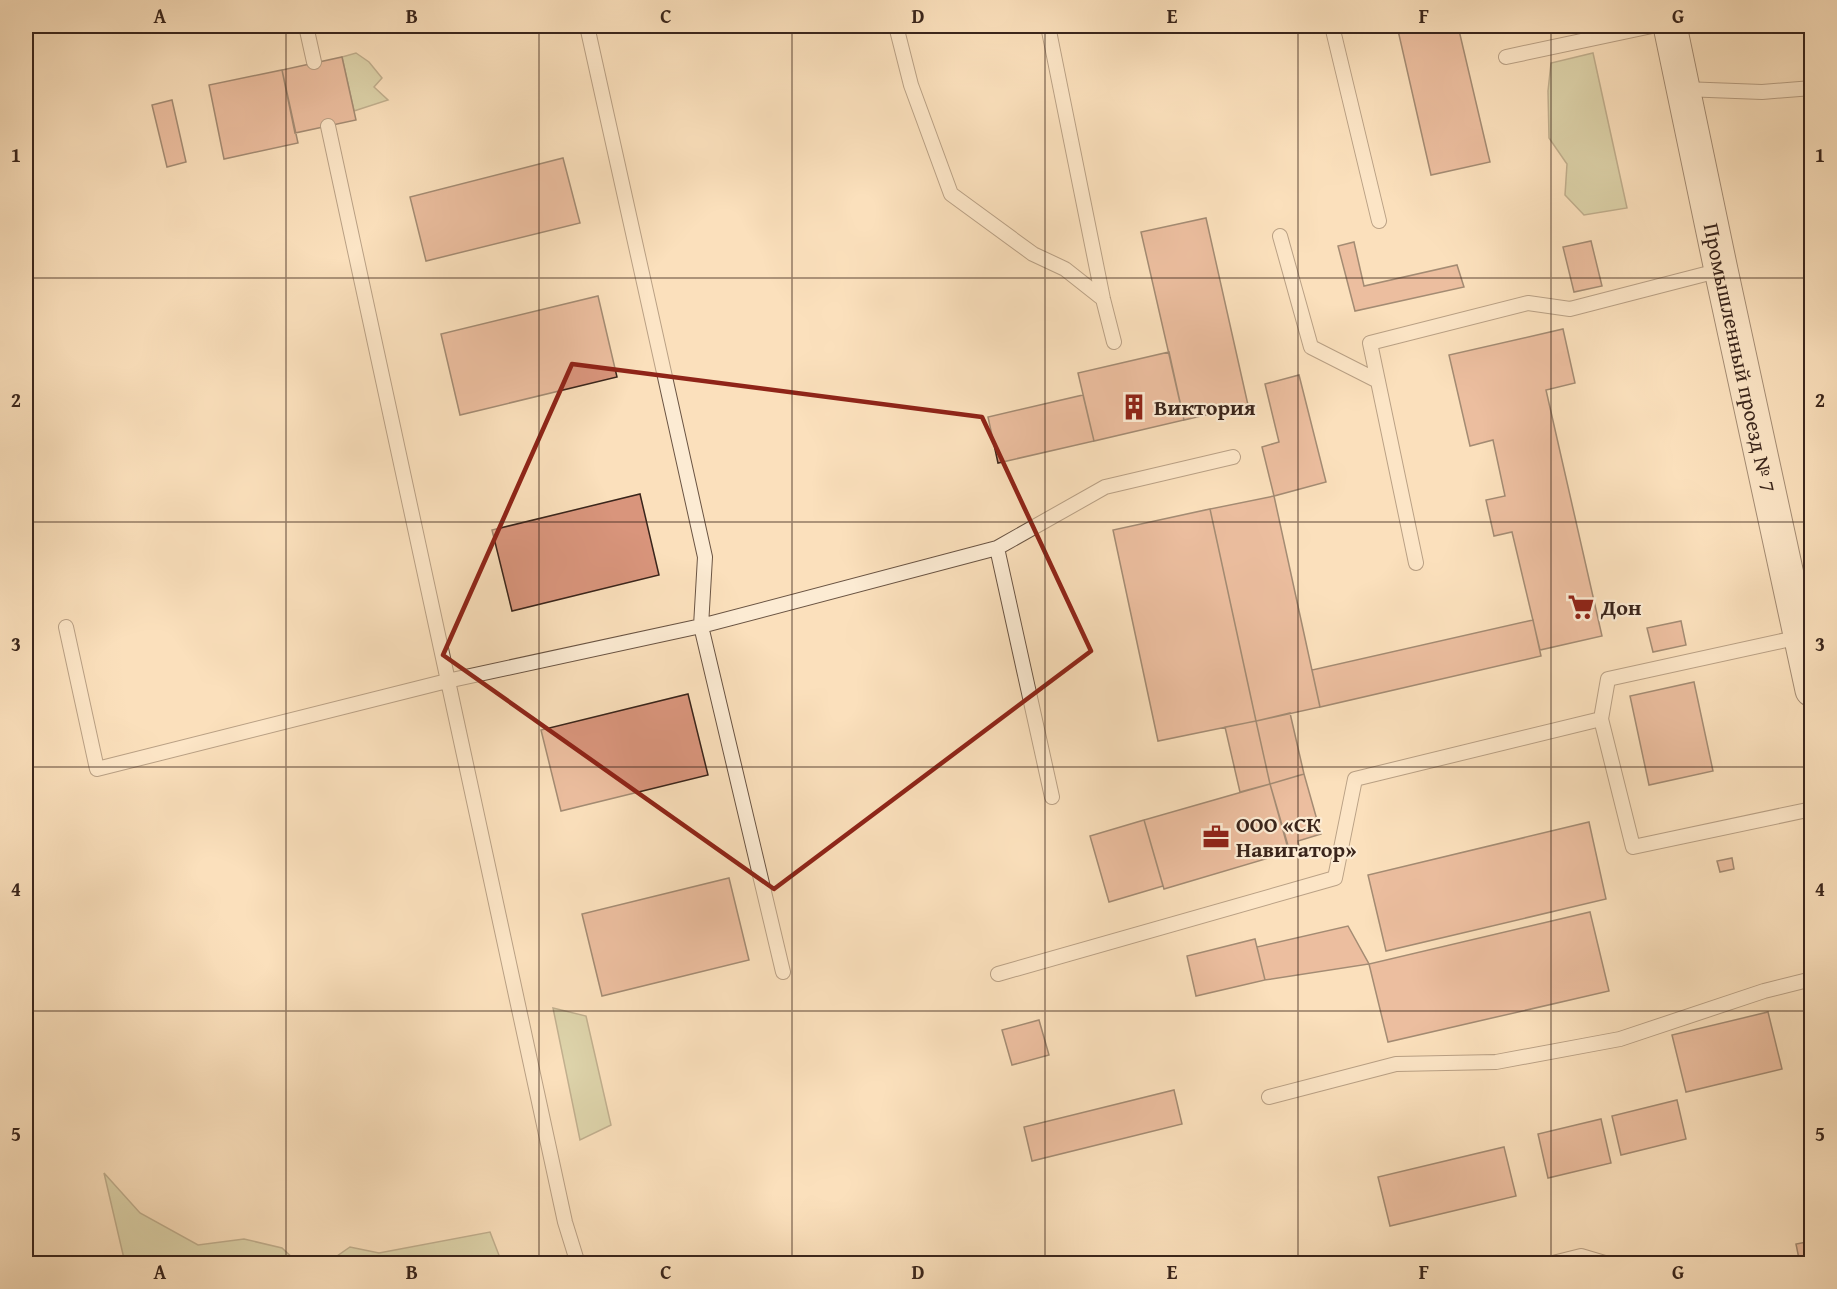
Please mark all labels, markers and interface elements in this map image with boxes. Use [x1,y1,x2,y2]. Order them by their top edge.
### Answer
text: A [154,1,167,30]
text: B [406,1,418,30]
text: C [660,1,672,30]
text: D [911,1,925,30]
text: E [1167,1,1178,30]
text: F [1419,1,1429,30]
text: G [1672,1,1684,30]
text: 1 [11,140,21,169]
text: 1 [1815,140,1825,169]
street label: Промышленный проезд № 7 [1696,220,1785,495]
text: 2 [11,385,21,414]
text: 2 [1815,385,1825,414]
place label: Виктория [1154,391,1256,423]
building icon: Виктория [1119,392,1149,422]
place label: Дон [1600,591,1642,623]
supermarket icon: Дон [1566,592,1596,622]
text: 3 [11,629,21,658]
text: 3 [1815,629,1825,658]
place label: ООО «СК Навигатор» [1236,808,1357,865]
office icon: ООО «СК Навигатор» [1201,822,1231,852]
text: 4 [11,874,21,903]
text: 4 [1815,874,1825,903]
text: 5 [11,1119,21,1148]
text: 5 [1815,1119,1825,1148]
text: A [154,1257,167,1286]
text: B [406,1257,418,1286]
text: C [660,1257,672,1286]
text: D [911,1257,925,1286]
text: E [1167,1257,1178,1286]
text: F [1419,1257,1429,1286]
text: G [1672,1257,1684,1286]

